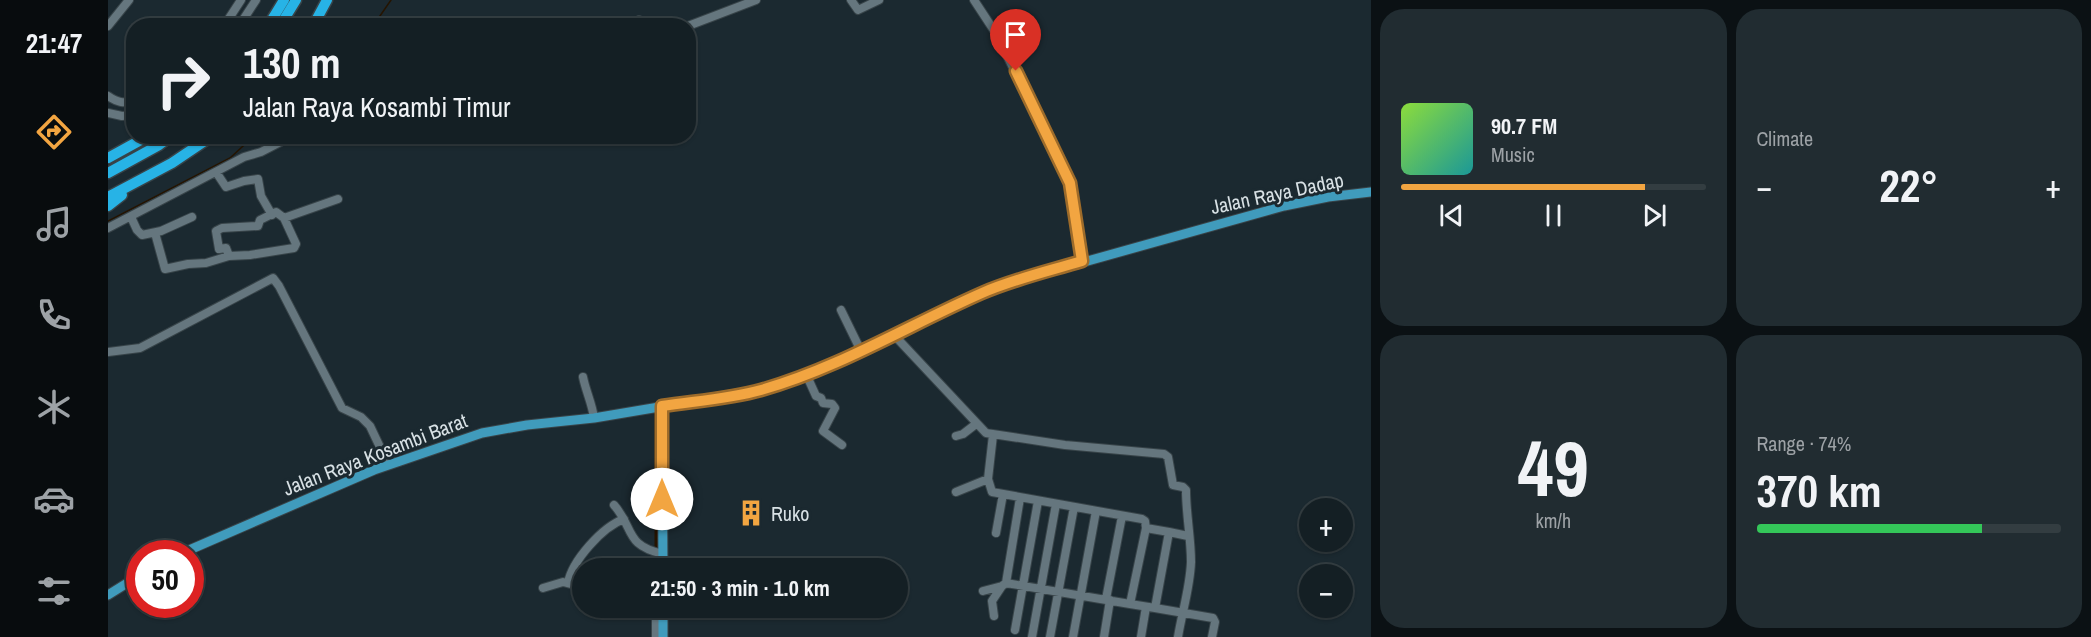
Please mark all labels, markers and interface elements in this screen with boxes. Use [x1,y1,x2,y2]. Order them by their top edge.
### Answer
pin [990,9,1041,71]
icon: arrive [999,18,1032,51]
text: 21:47 [26,25,82,61]
text: 130 m [243,35,341,91]
icon: right [144,42,222,120]
text: Jalan Raya Kosambi Timur [243,89,510,125]
icon: directions [33,111,75,153]
text: 90.7 FM [1491,111,1557,141]
text: Climate [1757,125,1813,152]
text: Music [1491,141,1535,168]
text: 22° [1879,155,1938,216]
text: − [1757,164,1772,208]
text: + [2045,164,2061,208]
street label: Jalan Raya Dadap [1208,166,1346,220]
icon: previous [1435,199,1468,232]
icon: pause [1537,199,1570,232]
icon: next [1638,199,1671,232]
icon: music [33,203,75,245]
icon: phone [33,294,75,336]
icon: climate [33,386,75,428]
street label: Jalan Raya Kosambi Barat [279,406,471,502]
text: 49 [1518,415,1589,520]
text: Range · 74% [1757,430,1851,457]
text: 370 km [1757,460,1882,521]
position arrow [630,467,694,531]
icon: car [33,478,75,520]
building icon: Ruko [736,498,766,528]
map controls [1299,498,1353,618]
button: + [1299,498,1353,552]
place label: Ruko [771,500,809,527]
text: km/h [1535,507,1571,534]
speed limit sign: 50 [126,540,204,618]
button: − [1299,564,1353,618]
icon: filters [33,570,75,612]
text: 21:50 · 3 min · 1.0 km [650,573,830,603]

